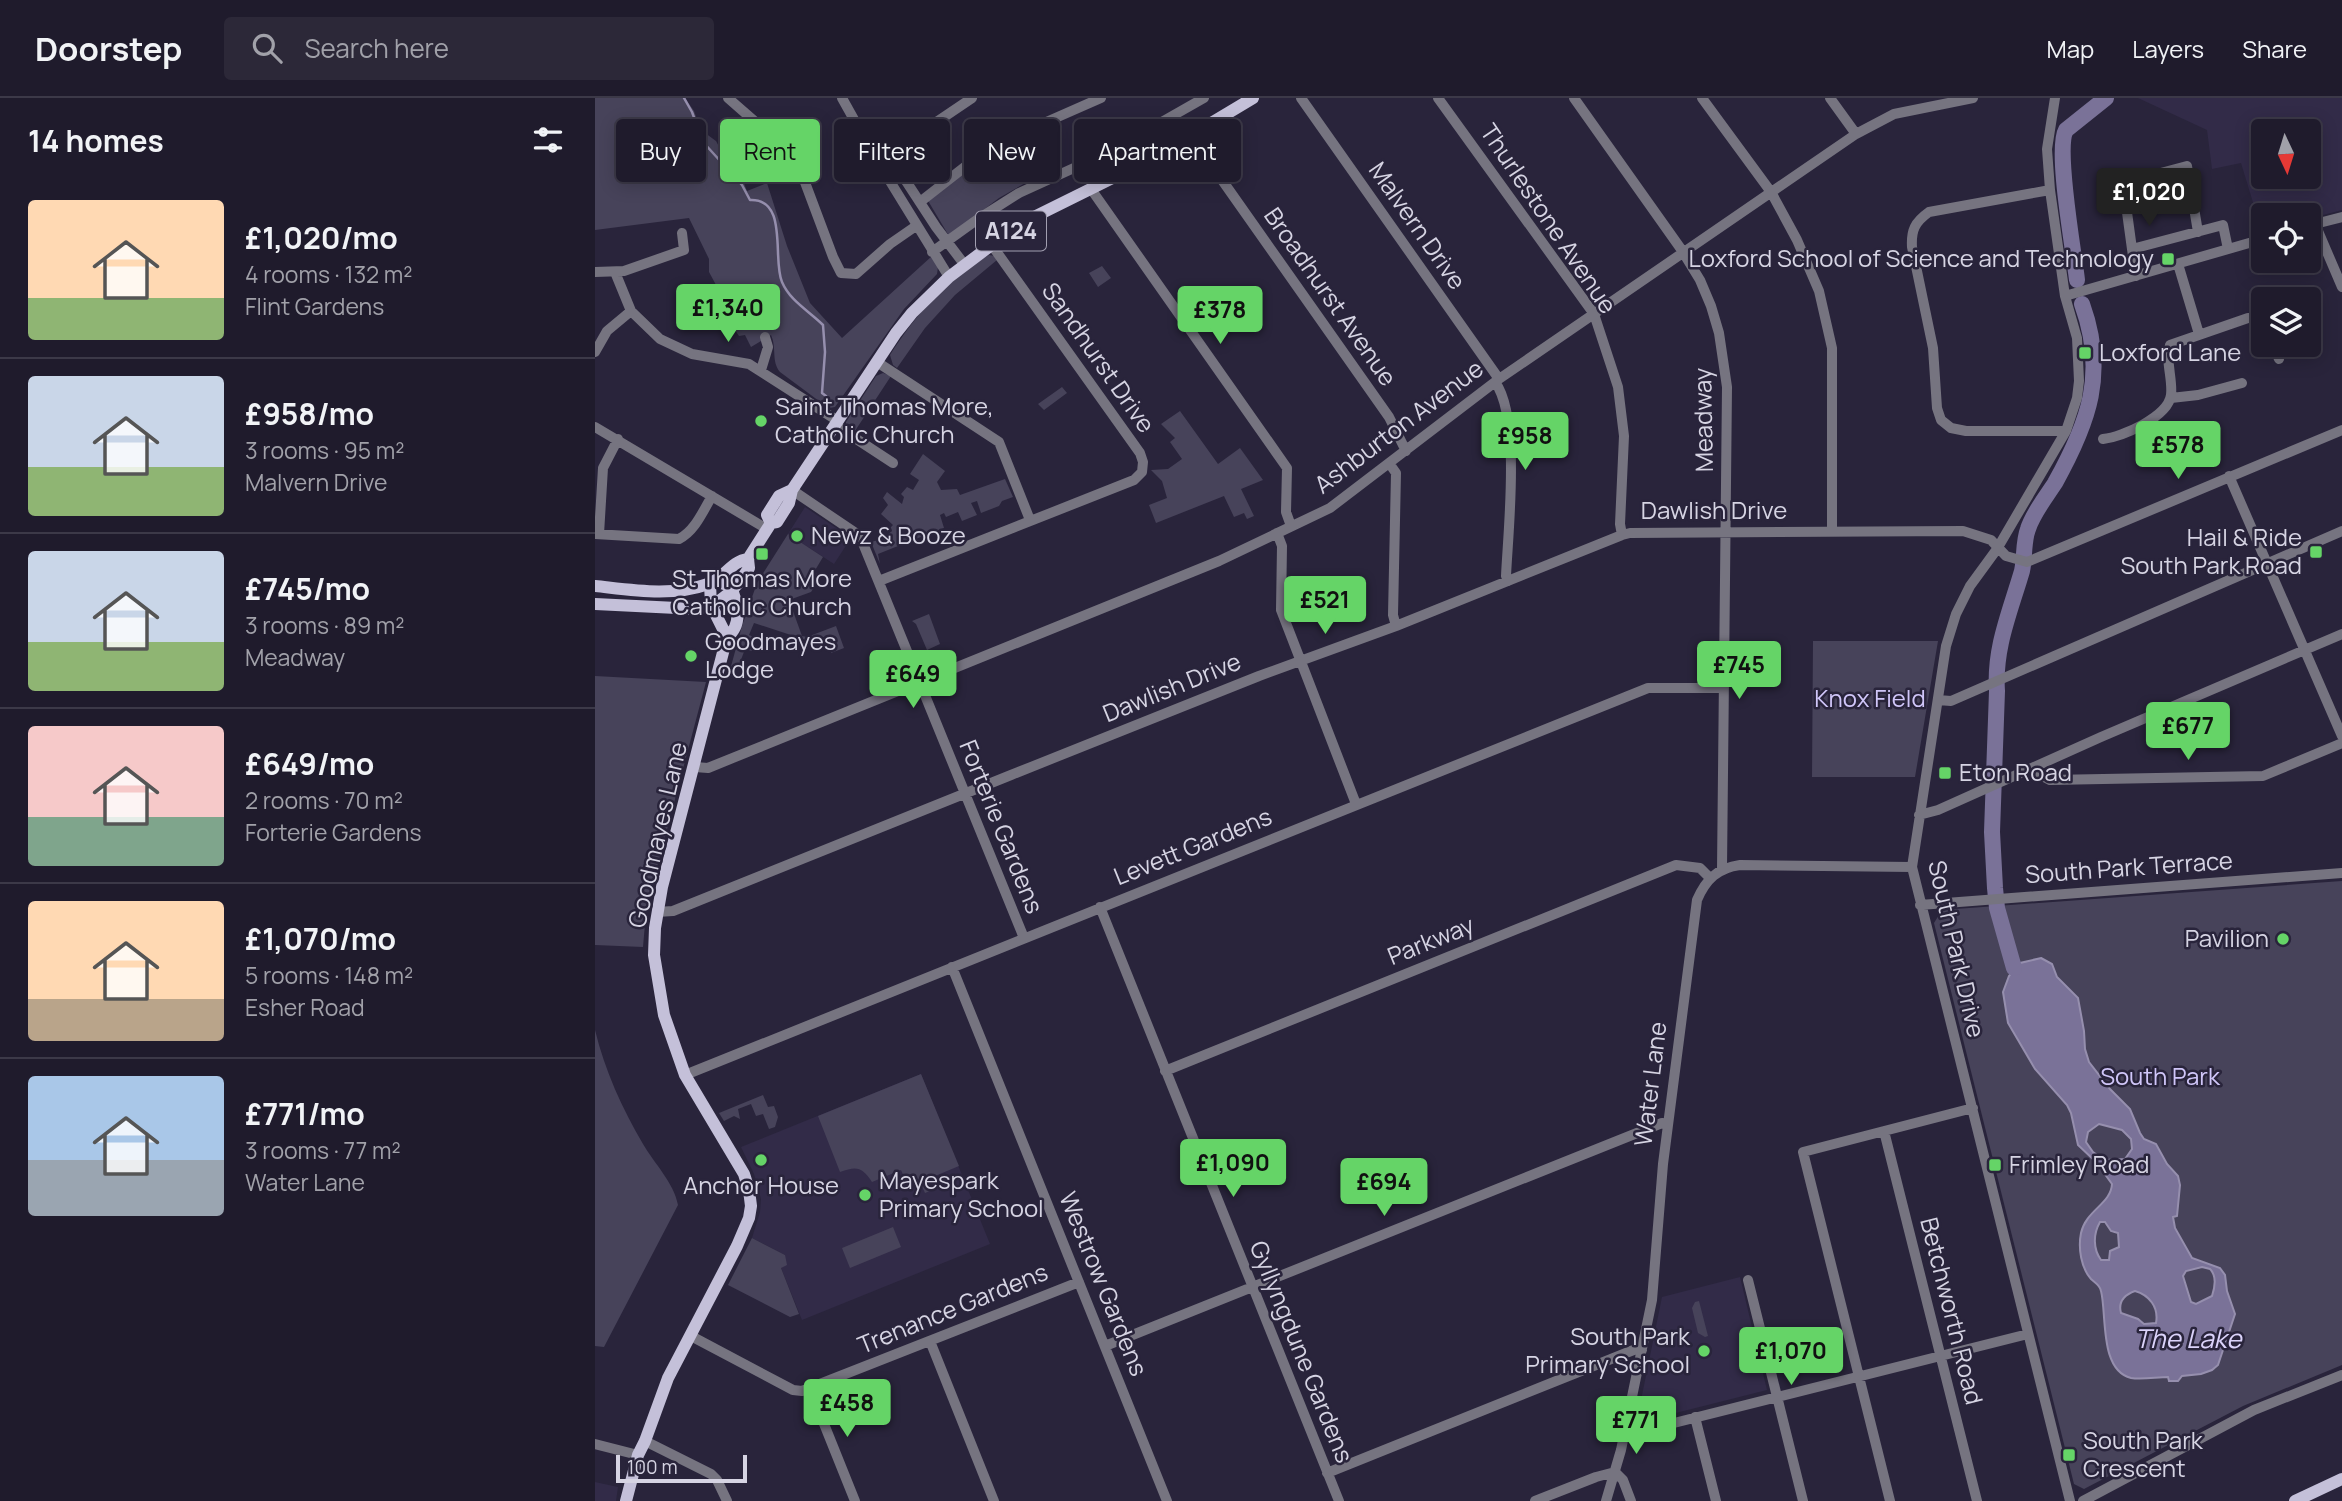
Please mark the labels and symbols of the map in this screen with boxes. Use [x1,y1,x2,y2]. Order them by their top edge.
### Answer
street label: Thurlestone Avenue [1473,117,1625,320]
north arrow [2251,119,2321,189]
street label: Malvern Drive [1362,155,1474,295]
pin: £1,020 [2092,169,2206,228]
street label: Broadhurst Avenue [1257,200,1405,392]
road number: A124 [976,212,1046,250]
place label: Loxford School of Science and Technology [1688,241,2154,274]
marker: Loxford School of Science and Technology [2160,251,2176,267]
street label: Sandhurst Drive [1035,275,1163,439]
pin: £1,340 [671,285,785,344]
pin: £378 [1179,286,1261,346]
place label: Loxford Lane [2099,335,2241,368]
marker: Loxford Lane [2077,345,2093,361]
street label: Ashburton Avenue [1307,351,1489,500]
street label: Meadway [1685,367,1720,473]
place label: Saint Thomas More, Catholic Church [775,389,994,450]
pin: £958 [1484,412,1566,472]
marker: Saint Thomas More, Catholic Church [753,413,769,429]
pin: £578 [2137,422,2219,481]
street label: Dawlish Drive [1641,493,1787,526]
place label: Newz & Booze [811,518,966,551]
place label: Hail & Ride South Park Road [2121,520,2302,581]
marker: Newz & Booze [789,528,805,544]
marker: Hail & Ride South Park Road [2308,544,2324,560]
marker: St Thomas More Catholic Church [754,546,770,562]
place label: St Thomas More Catholic Church [672,561,852,622]
pin: £521 [1284,576,1366,636]
place label: Goodmayes Lodge [705,624,836,685]
pin: £745 [1698,642,1780,701]
street label: Dawlish Drive [1097,644,1245,729]
marker: Goodmayes Lodge [683,648,699,664]
pin: £649 [872,650,954,710]
park label: Knox Field [1814,681,1926,714]
pin: £677 [2147,702,2229,762]
street label: Forterie Gardens [953,735,1052,918]
street label: Goodmayes Lane [619,738,694,931]
place label: Eton Road [1959,755,2072,788]
marker: Eton Road [1937,765,1953,781]
street label: Levett Gardens [1109,799,1276,892]
street label: South Park Terrace [2024,843,2234,890]
street label: South Park Drive [1921,857,1994,1040]
street label: Parkway [1382,907,1479,972]
place label: Pavilion [2185,921,2269,954]
marker: Pavilion [2275,931,2291,947]
street label: Water Lane [1626,1020,1674,1148]
park label: South Park [2100,1059,2221,1092]
pin: £1,090 [1176,1140,1290,1199]
place label: Frimley Road [2009,1147,2149,1180]
marker: Anchor House [753,1152,769,1168]
marker: Frimley Road [1987,1157,2003,1173]
pin: £694 [1343,1158,1425,1218]
place label: Mayespark Primary School [879,1163,1044,1224]
place label: Anchor House [683,1168,839,1201]
street label: Westrow Gardens [1052,1186,1156,1380]
marker: Mayespark Primary School [857,1187,873,1203]
street label: Betchworth Road [1913,1214,1992,1408]
street label: Gyllyngdune Gardens [1243,1235,1362,1467]
street label: Trenance Gardens [853,1254,1052,1361]
place label: South Park Primary School [1525,1319,1691,1380]
water label: The Lake [2135,1320,2243,1356]
pin: £1,070 [1734,1328,1848,1387]
marker: South Park Primary School [1696,1343,1712,1359]
pin: £458 [806,1380,888,1439]
pin: £771 [1595,1396,1677,1456]
place label: South Park Crescent [2083,1423,2204,1484]
marker: South Park Crescent [2061,1447,2077,1463]
scale bar [616,1452,747,1484]

